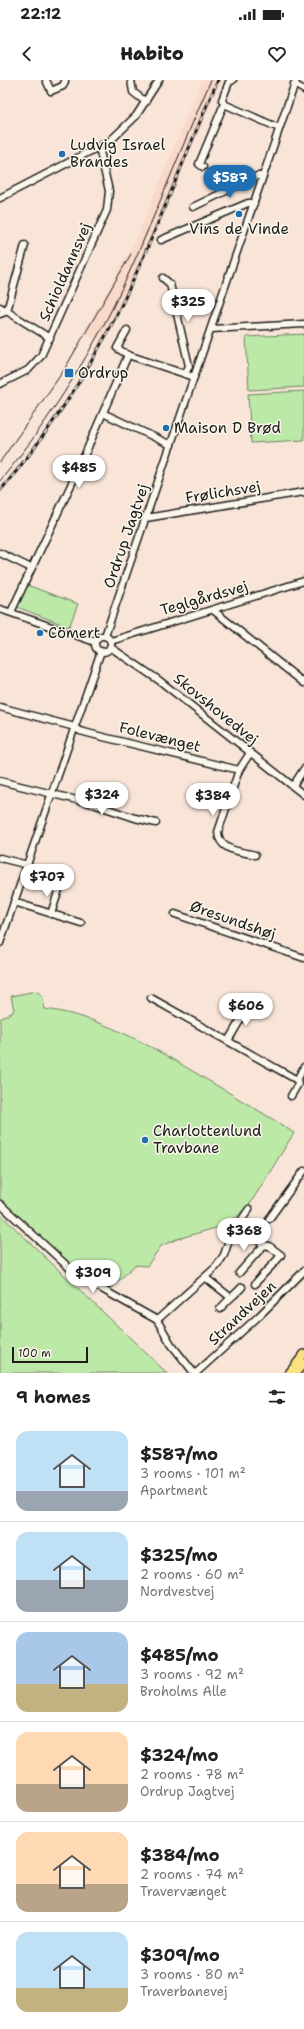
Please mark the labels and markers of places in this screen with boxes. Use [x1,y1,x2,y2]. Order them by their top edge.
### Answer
place label: Ludvig Israel Brandes [70,135,166,172]
marker: Ludvig Israel Brandes [57,149,67,159]
pin: $587 [206,165,254,199]
marker: Vins de Vinde [234,209,244,219]
place label: Vins de Vinde [189,219,289,239]
pin: $325 [164,289,212,323]
place label: Ordrup [78,363,128,383]
marker: Ordrup [63,367,75,379]
place label: Maison D Brød [174,418,282,438]
marker: Maison D Brød [161,423,171,433]
pin: $485 [55,455,103,489]
place label: Cömert [48,623,100,643]
marker: Cömert [35,628,45,638]
pin: $324 [78,782,126,816]
pin: $384 [189,783,237,817]
pin: $707 [23,864,71,898]
pin: $606 [222,993,270,1027]
place label: Charlottenlund Travbane [153,1121,262,1158]
marker: Charlottenlund Travbane [140,1135,150,1145]
pin: $368 [220,1218,268,1252]
pin: $309 [69,1260,117,1294]

